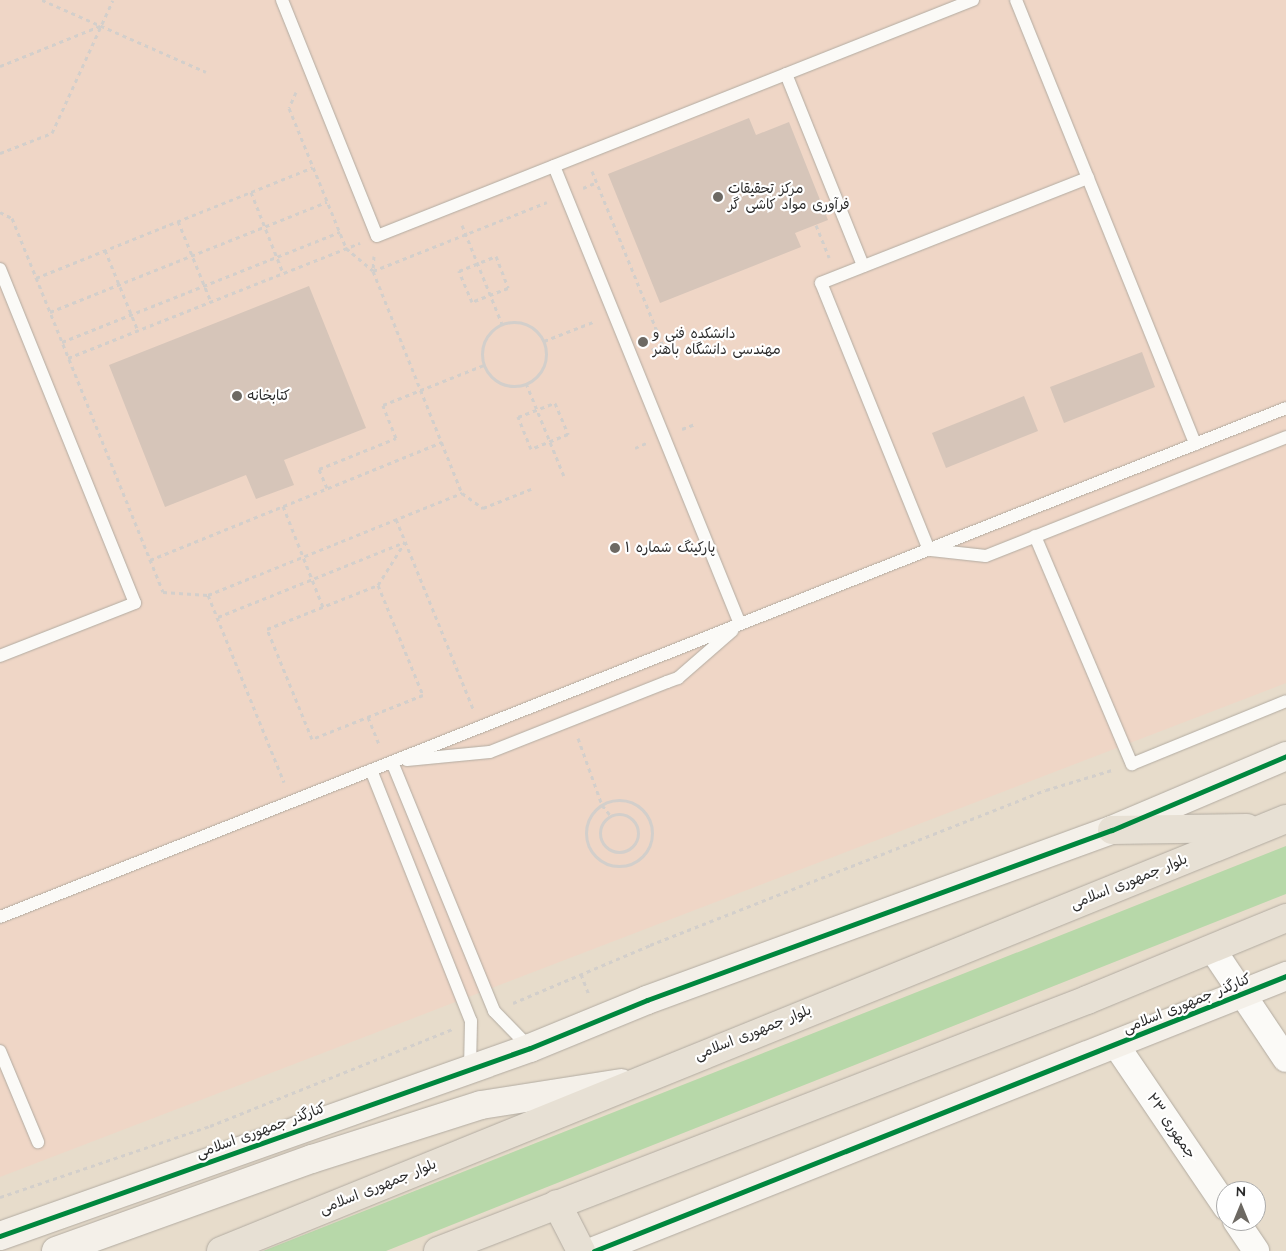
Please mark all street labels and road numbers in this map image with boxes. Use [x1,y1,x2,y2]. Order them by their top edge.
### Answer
street label: بلوار جمهوری اسلامی [1068,851,1190,913]
street label: کنارگذر جمهوری اسلامی [1121,971,1253,1037]
street label: بلوار جمهوری اسلامی [692,1002,814,1064]
street label: ۲۳ جمهوری [1143,1090,1199,1162]
street label: کنارگذر جمهوری اسلامی [194,1100,328,1162]
street label: بلوار جمهوری اسلامی [317,1156,439,1218]

